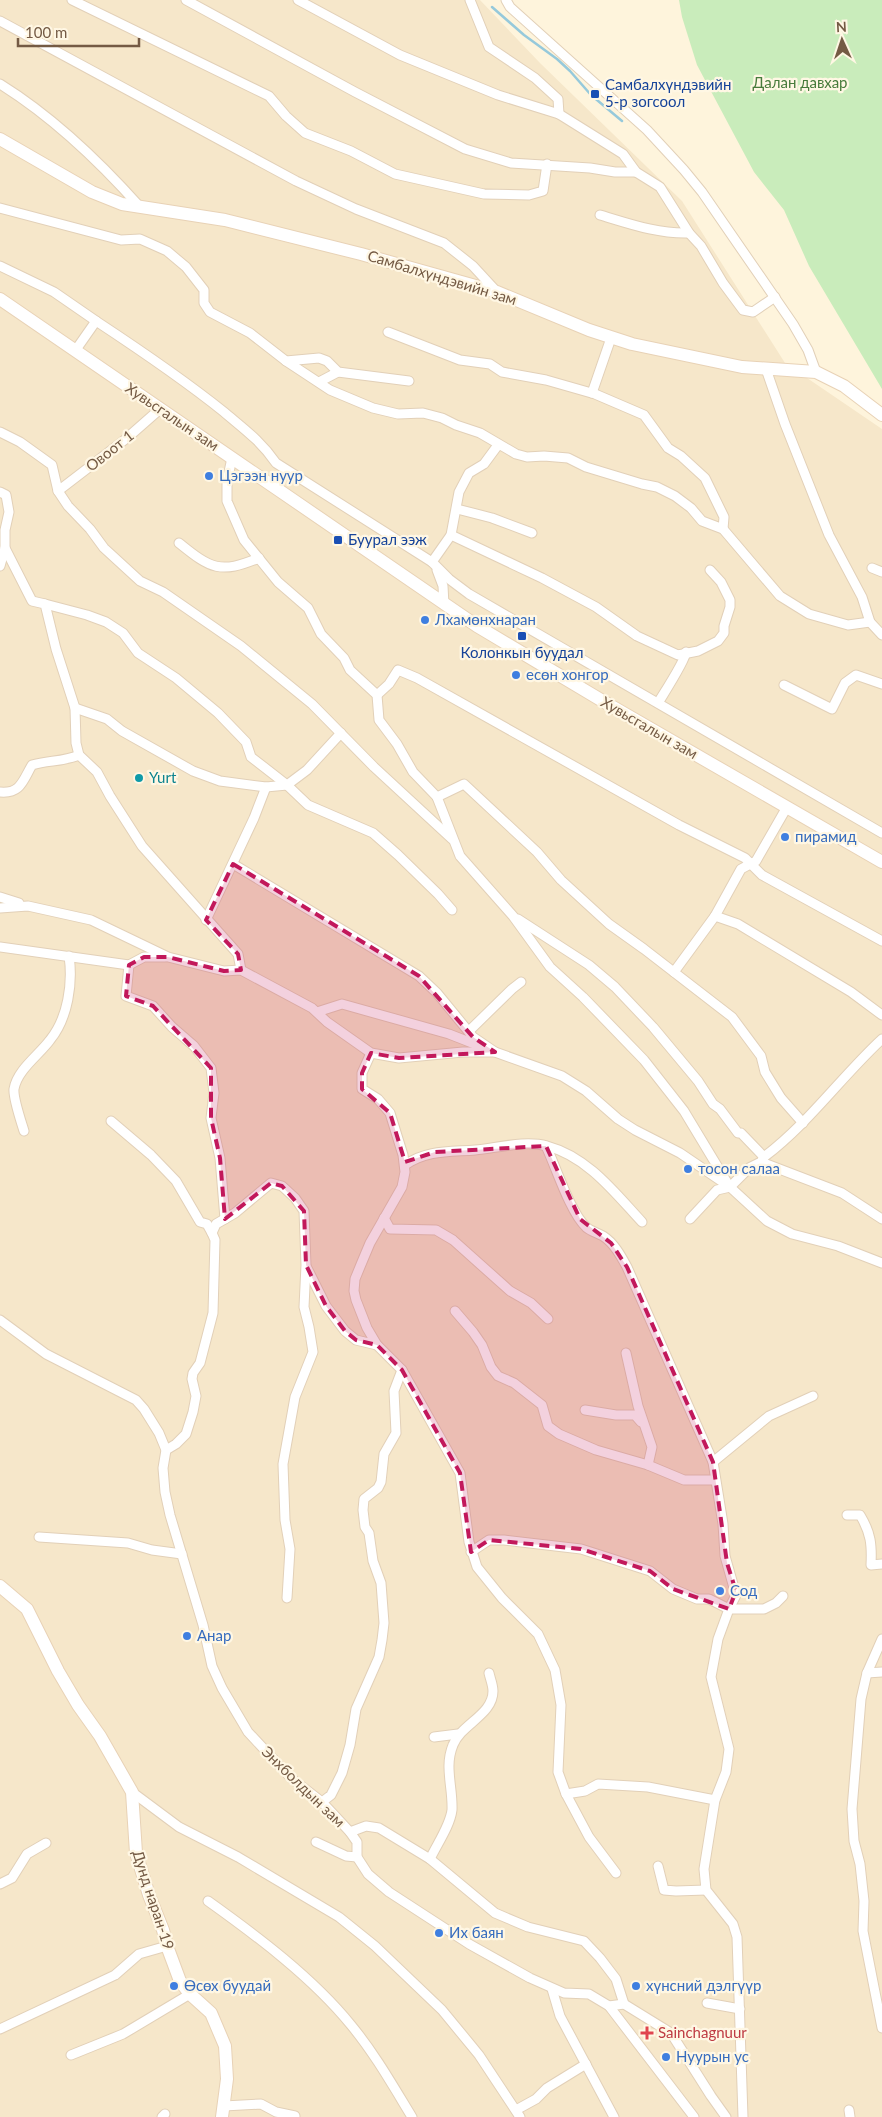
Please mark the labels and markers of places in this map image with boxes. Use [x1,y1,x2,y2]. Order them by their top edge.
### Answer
place label: Самбалхүндэвийн 5-р зогсоол [605,75,731,110]
marker: Самбалхүндэвийн 5-р зогсоол [589,88,601,100]
place label: Цэгээн нуур [219,466,303,484]
marker: Цэгээн нуур [203,470,215,482]
place label: Буурал ээж [348,530,427,548]
marker: Буурал ээж [332,534,344,546]
place label: Лхамөнхнаран [434,610,536,628]
marker: Лхамөнхнаран [419,614,431,626]
marker: Колонкын буудал [516,630,528,642]
place label: Колонкын буудал [460,643,584,661]
place label: есөн хонгор [526,665,609,683]
marker: есөн хонгор [510,669,522,681]
place label: Yurt [149,768,177,786]
marker: Yurt [133,772,145,784]
place label: пирамид [795,827,856,845]
marker: пирамид [779,831,791,843]
place label: тосон салаа [698,1159,780,1177]
marker: тосон салаа [682,1163,694,1175]
place label: Сод [730,1581,757,1599]
marker: Сод [714,1585,726,1597]
place label: Анар [197,1626,231,1644]
marker: Анар [181,1630,193,1642]
place label: Их баян [449,1923,504,1941]
marker: Их баян [433,1927,445,1939]
place label: Өсөх буудай [184,1976,271,1994]
place label: хүнсний дэлгүүр [646,1976,761,1994]
marker: Өсөх буудай [168,1980,180,1992]
marker: хүнсний дэлгүүр [630,1980,642,1992]
place label: Sainchagnuur [658,2023,747,2041]
marker: Sainchagnuur [640,2026,654,2040]
place label: Нуурын ус [676,2047,749,2065]
marker: Нуурын ус [660,2051,672,2063]

